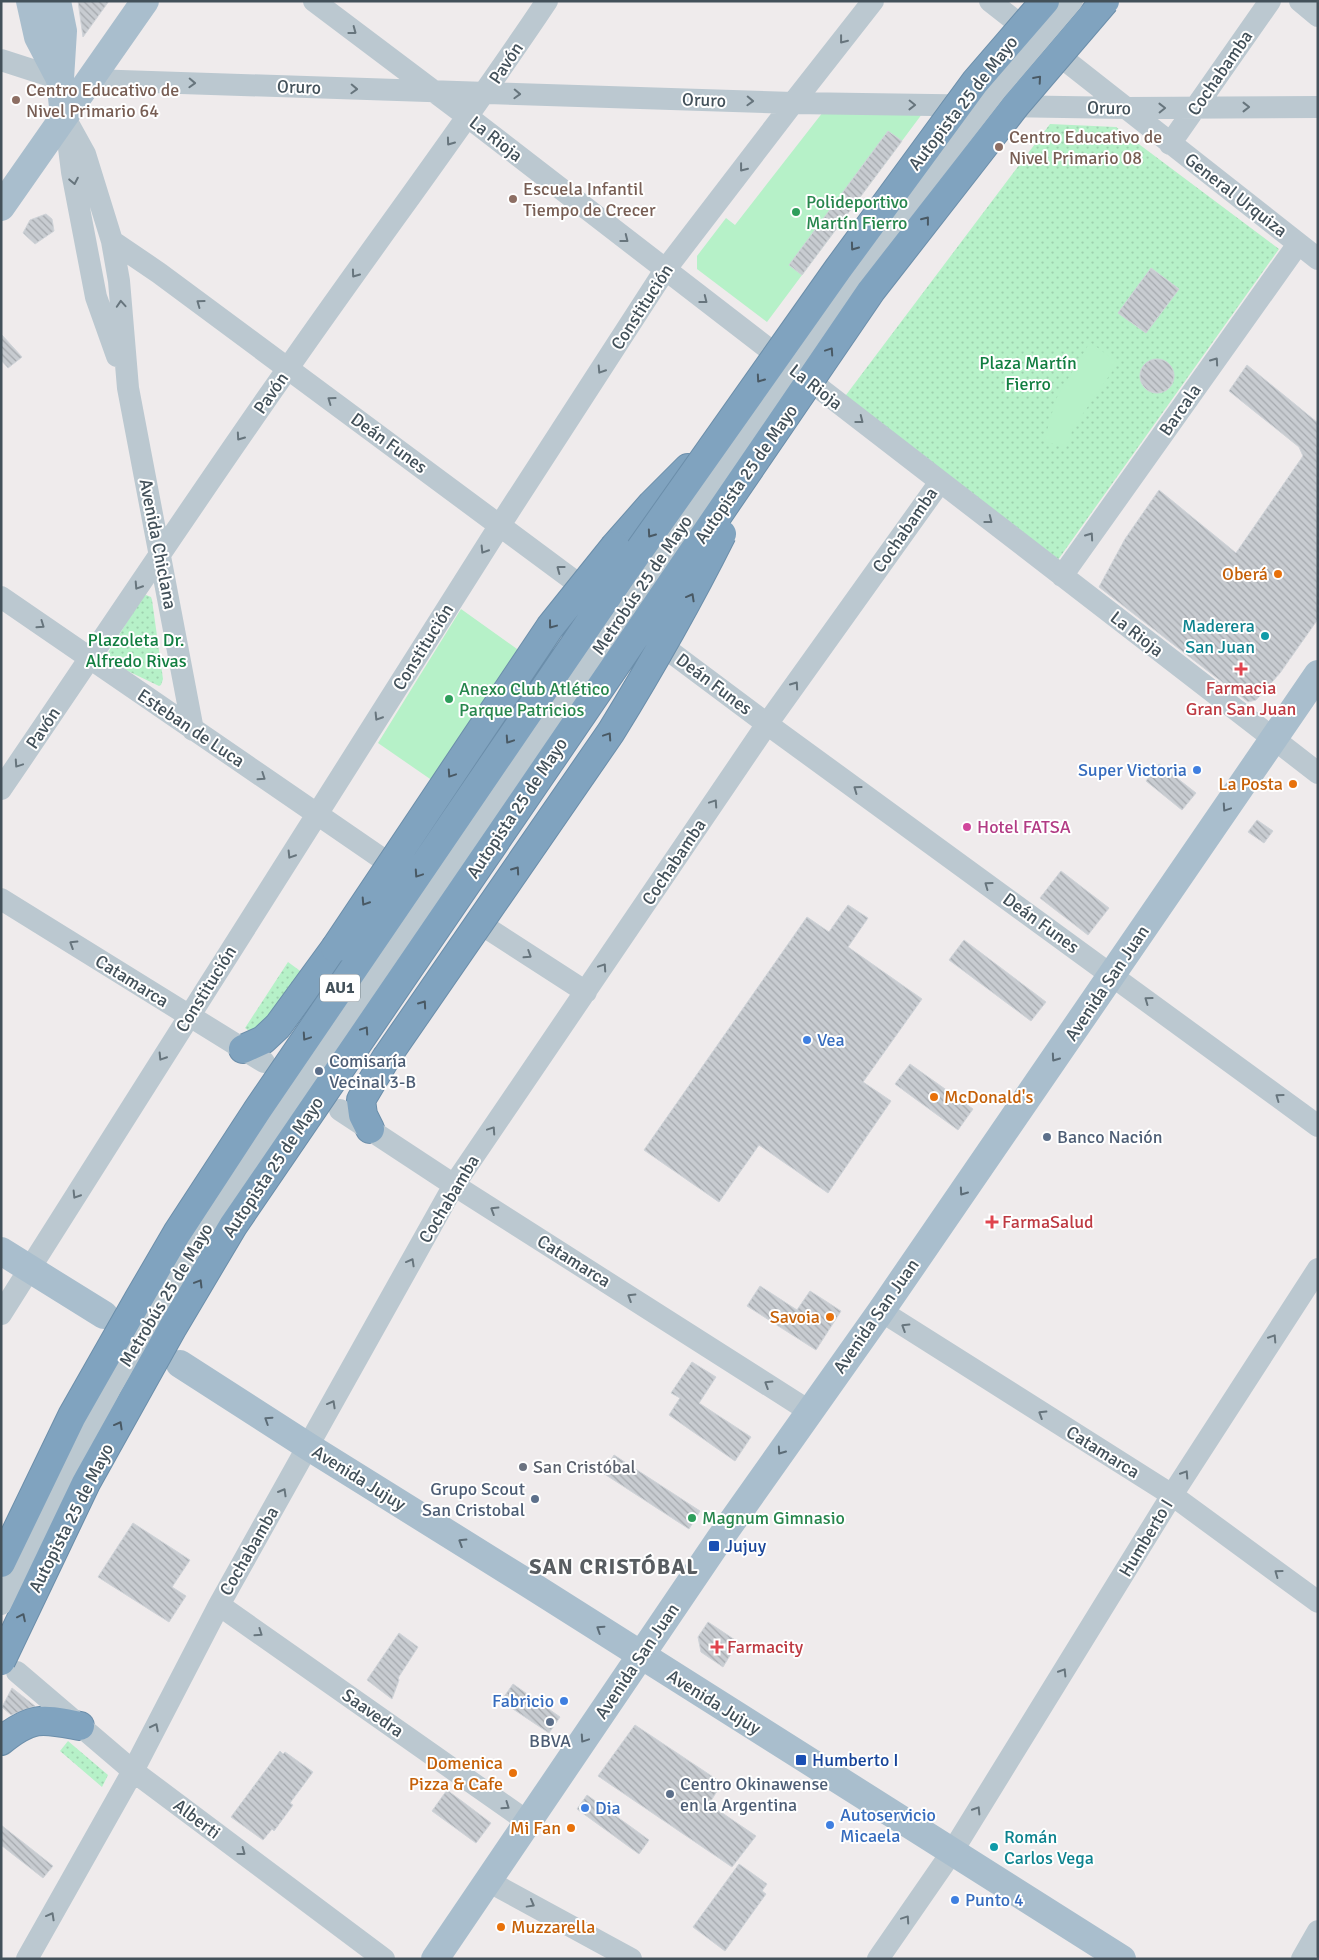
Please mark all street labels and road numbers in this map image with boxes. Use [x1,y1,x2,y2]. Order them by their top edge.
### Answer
street label: Cochabamba [1183,26,1257,120]
street label: Autopista 25 de Mayo [904,31,1022,175]
street label: Pavón [484,38,528,88]
street label: Oruro [277,75,321,99]
street label: Oruro [682,88,726,112]
street label: Oruro [1087,97,1131,119]
street label: La Rioja [465,111,527,167]
street label: General Urquiza [1180,148,1292,242]
street label: Constitución [606,260,678,354]
street label: La Rioja [785,359,847,415]
street label: Pavón [249,368,293,418]
street label: Barcala [1154,380,1206,440]
street label: Autopista 25 de Mayo [690,400,802,548]
street label: Deán Funes [347,408,432,478]
street label: Avenida Chiclana [135,477,181,611]
street label: Cochabamba [868,483,942,577]
street label: Metrobús 25 de Mayo [587,511,697,659]
street label: Constitución [388,600,458,694]
street label: La Rioja [1106,606,1168,662]
street label: Deán Funes [672,648,756,720]
street label: Esteban de Luca [133,684,249,772]
street label: Pavón [21,703,65,753]
street label: Autopista 25 de Mayo [462,734,572,882]
street label: Cochabamba [637,815,711,909]
street label: Deán Funes [999,888,1084,958]
street label: Avenida San Juan [1060,921,1154,1045]
street label: Constitución [171,942,241,1036]
street label: Catamarca [91,950,173,1012]
road number: AU1 [320,974,360,1001]
street label: Autopista 25 de Mayo [218,1093,328,1241]
street label: Cochabamba [414,1151,484,1247]
street label: Metrobús 25 de Mayo [114,1219,218,1371]
street label: Catamarca [533,1230,615,1292]
street label: Avenida San Juan [828,1254,924,1378]
street label: Catamarca [1062,1421,1144,1483]
street label: Autopista 25 de Mayo [24,1440,118,1596]
street label: Avenida Jujuy [308,1441,410,1516]
street label: Humberto I [1114,1495,1178,1581]
street label: Cochabamba [215,1503,283,1599]
street label: Avenida San Juan [590,1599,684,1723]
street label: Avenida Jujuy [663,1665,765,1740]
street label: Saavedra [338,1684,408,1742]
street label: Alberti [169,1794,225,1844]

